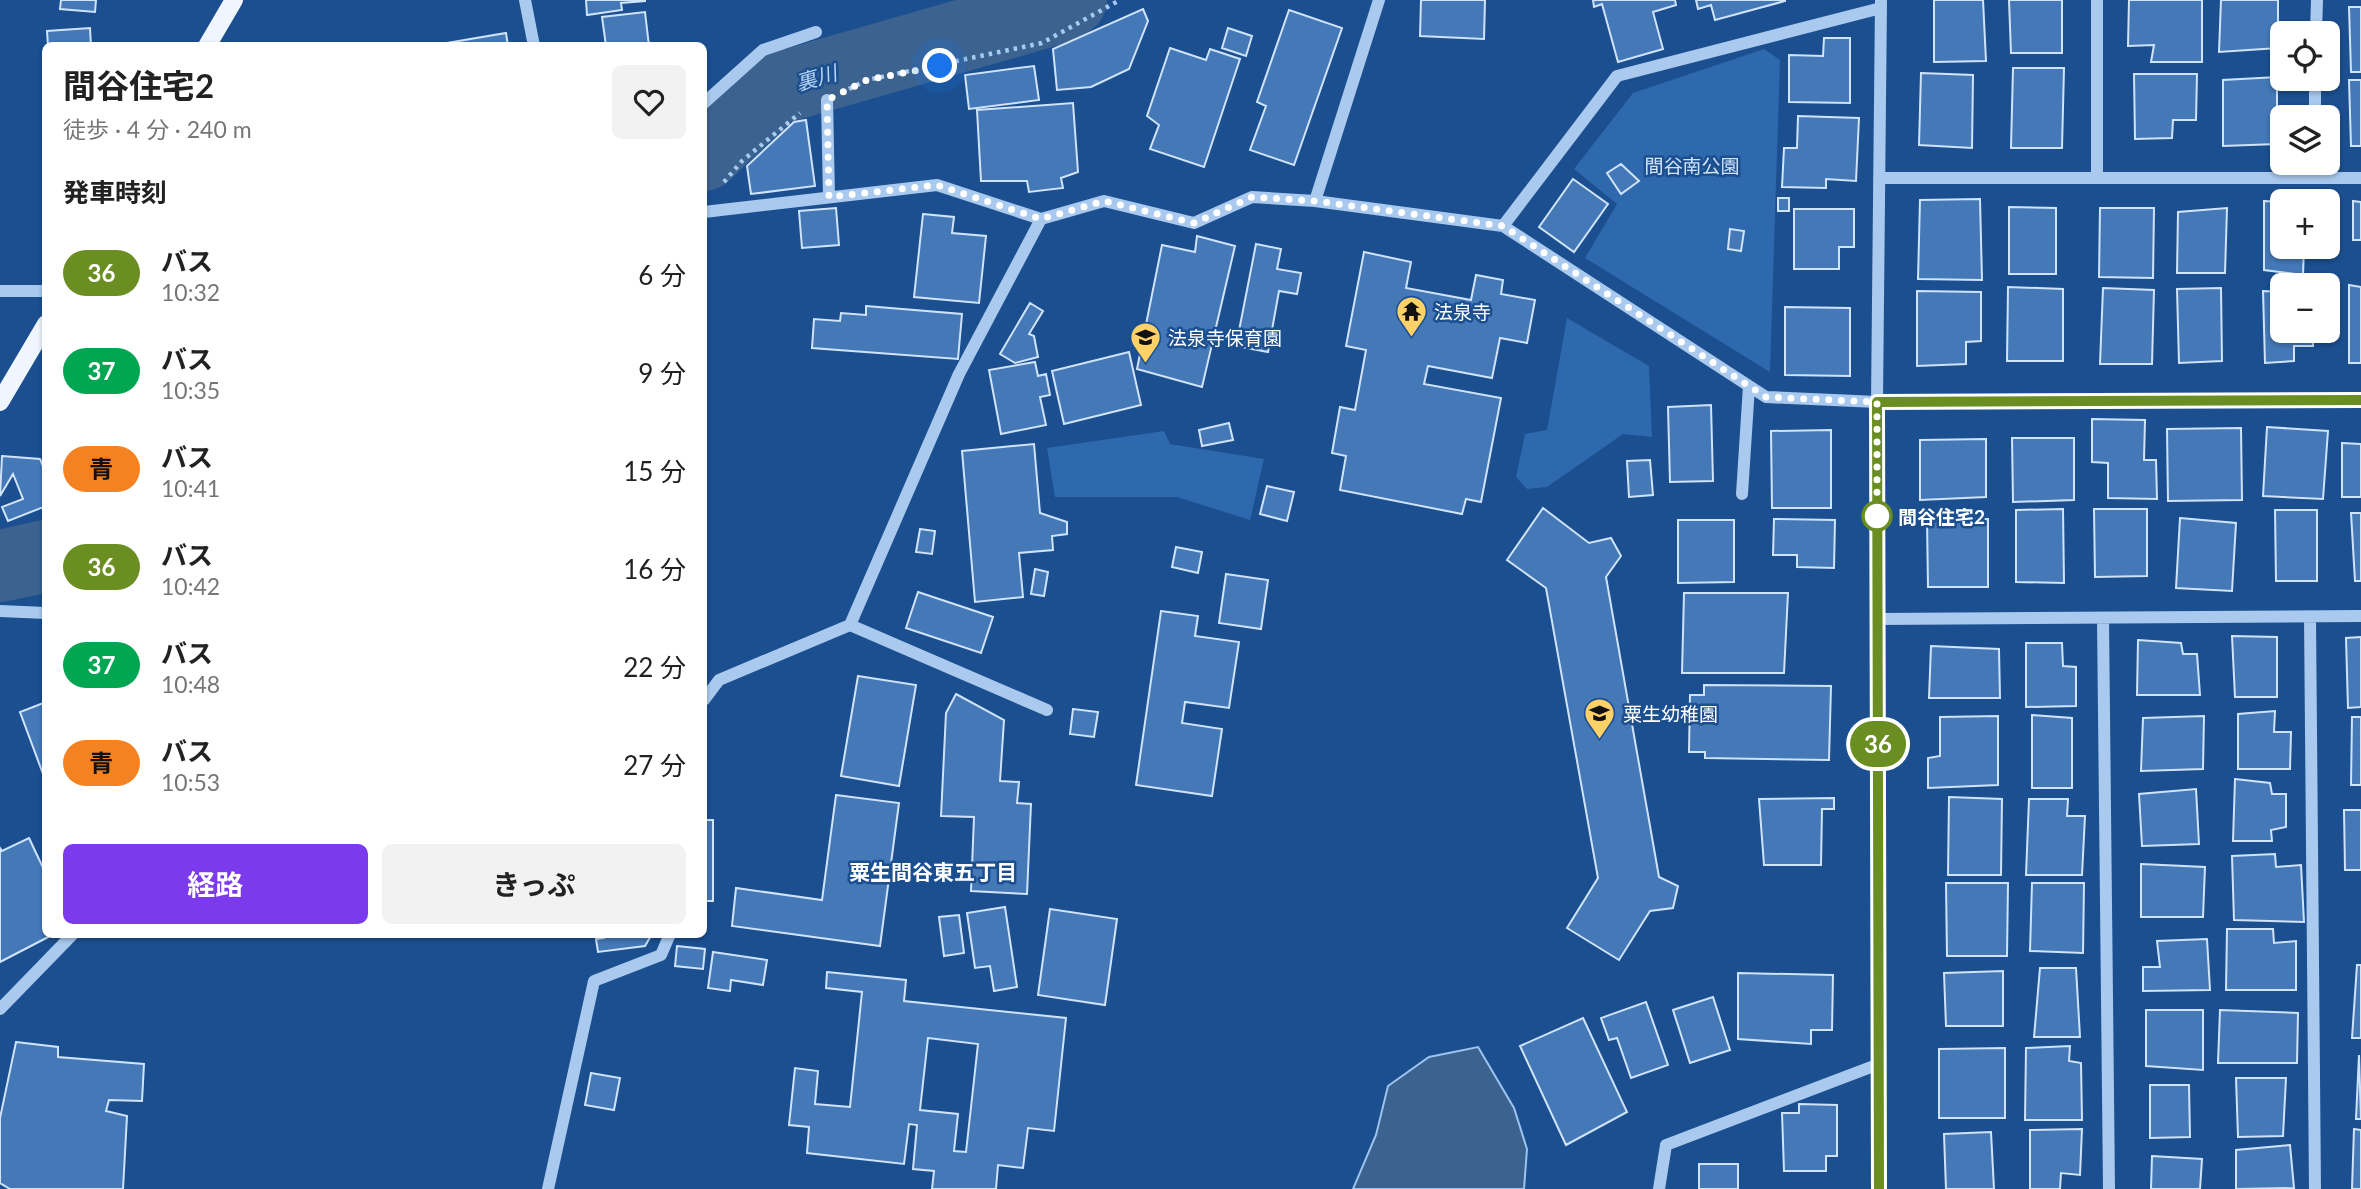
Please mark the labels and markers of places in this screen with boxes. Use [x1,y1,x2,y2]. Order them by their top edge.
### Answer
temple icon: 法泉寺 [1394,294,1428,338]
place label: 法泉寺 [1434,300,1491,323]
school or university icon: 法泉寺保育園 [1128,320,1162,364]
place label: 法泉寺保育園 [1168,326,1282,349]
marker: 間谷住宅2 [1862,501,1892,531]
place label: 間谷住宅2 [1898,505,1985,528]
school or university icon: 粟生幼稚園 [1583,696,1617,740]
place label: 粟生幼稚園 [1623,702,1718,725]

